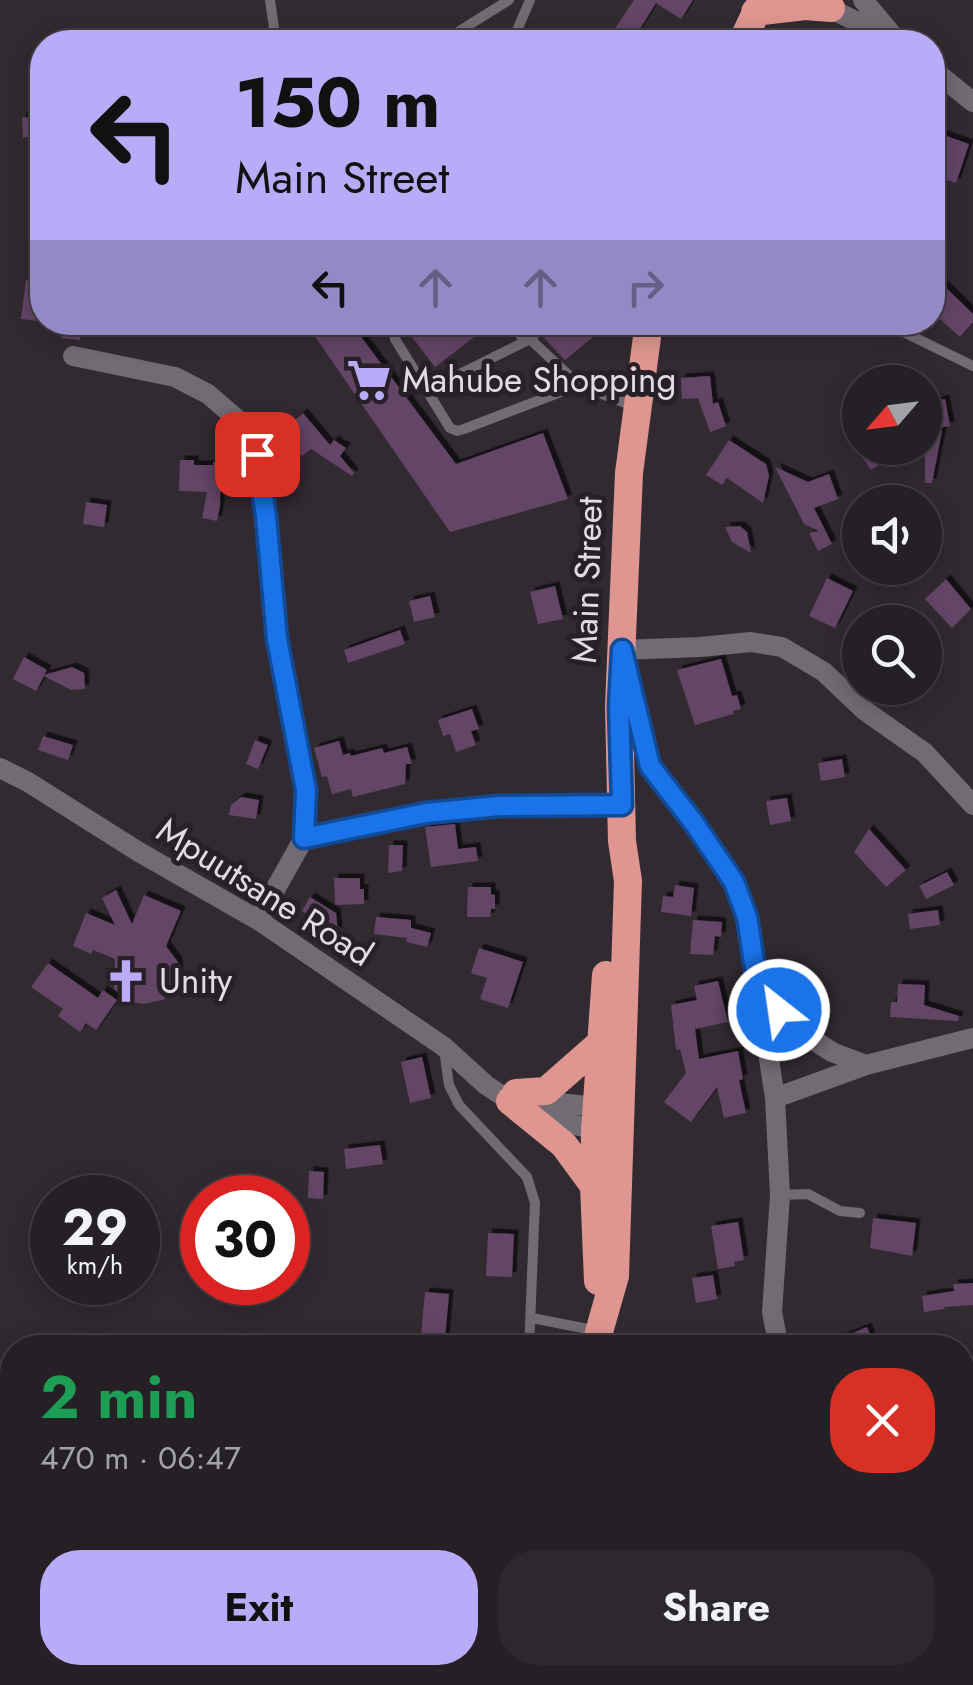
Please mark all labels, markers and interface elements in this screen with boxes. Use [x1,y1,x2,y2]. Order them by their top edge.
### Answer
text: 150 m [235,52,441,153]
icon: left [70,70,200,200]
text: Main Street [235,145,449,210]
icon: left [303,260,358,315]
icon: ahead [408,260,463,315]
icon: ahead [513,260,568,315]
icon: right [618,260,673,315]
place label: Mahube Shopping [402,355,676,405]
supermarket icon: Mahube Shopping [345,356,393,404]
north arrow [842,365,942,465]
map controls [842,365,942,705]
pin [215,412,300,497]
icon: arrive [230,427,285,482]
button: sound [842,485,942,585]
street label: Main Street [559,495,615,664]
button: search [842,605,942,705]
street label: Mpuutsane Road [147,805,383,979]
place label: Unity [159,956,233,1006]
church icon: Unity [102,957,150,1005]
position arrow [727,958,831,1062]
speed limit sign: 30 [180,1175,310,1305]
text: 29 [62,1191,128,1264]
text: km/h [67,1247,123,1283]
text: 2 min [40,1354,198,1441]
button: close [830,1368,935,1473]
text: 470 m · 06:47 [40,1435,241,1481]
button: Exit [40,1550,478,1665]
button: Share [498,1550,935,1665]

